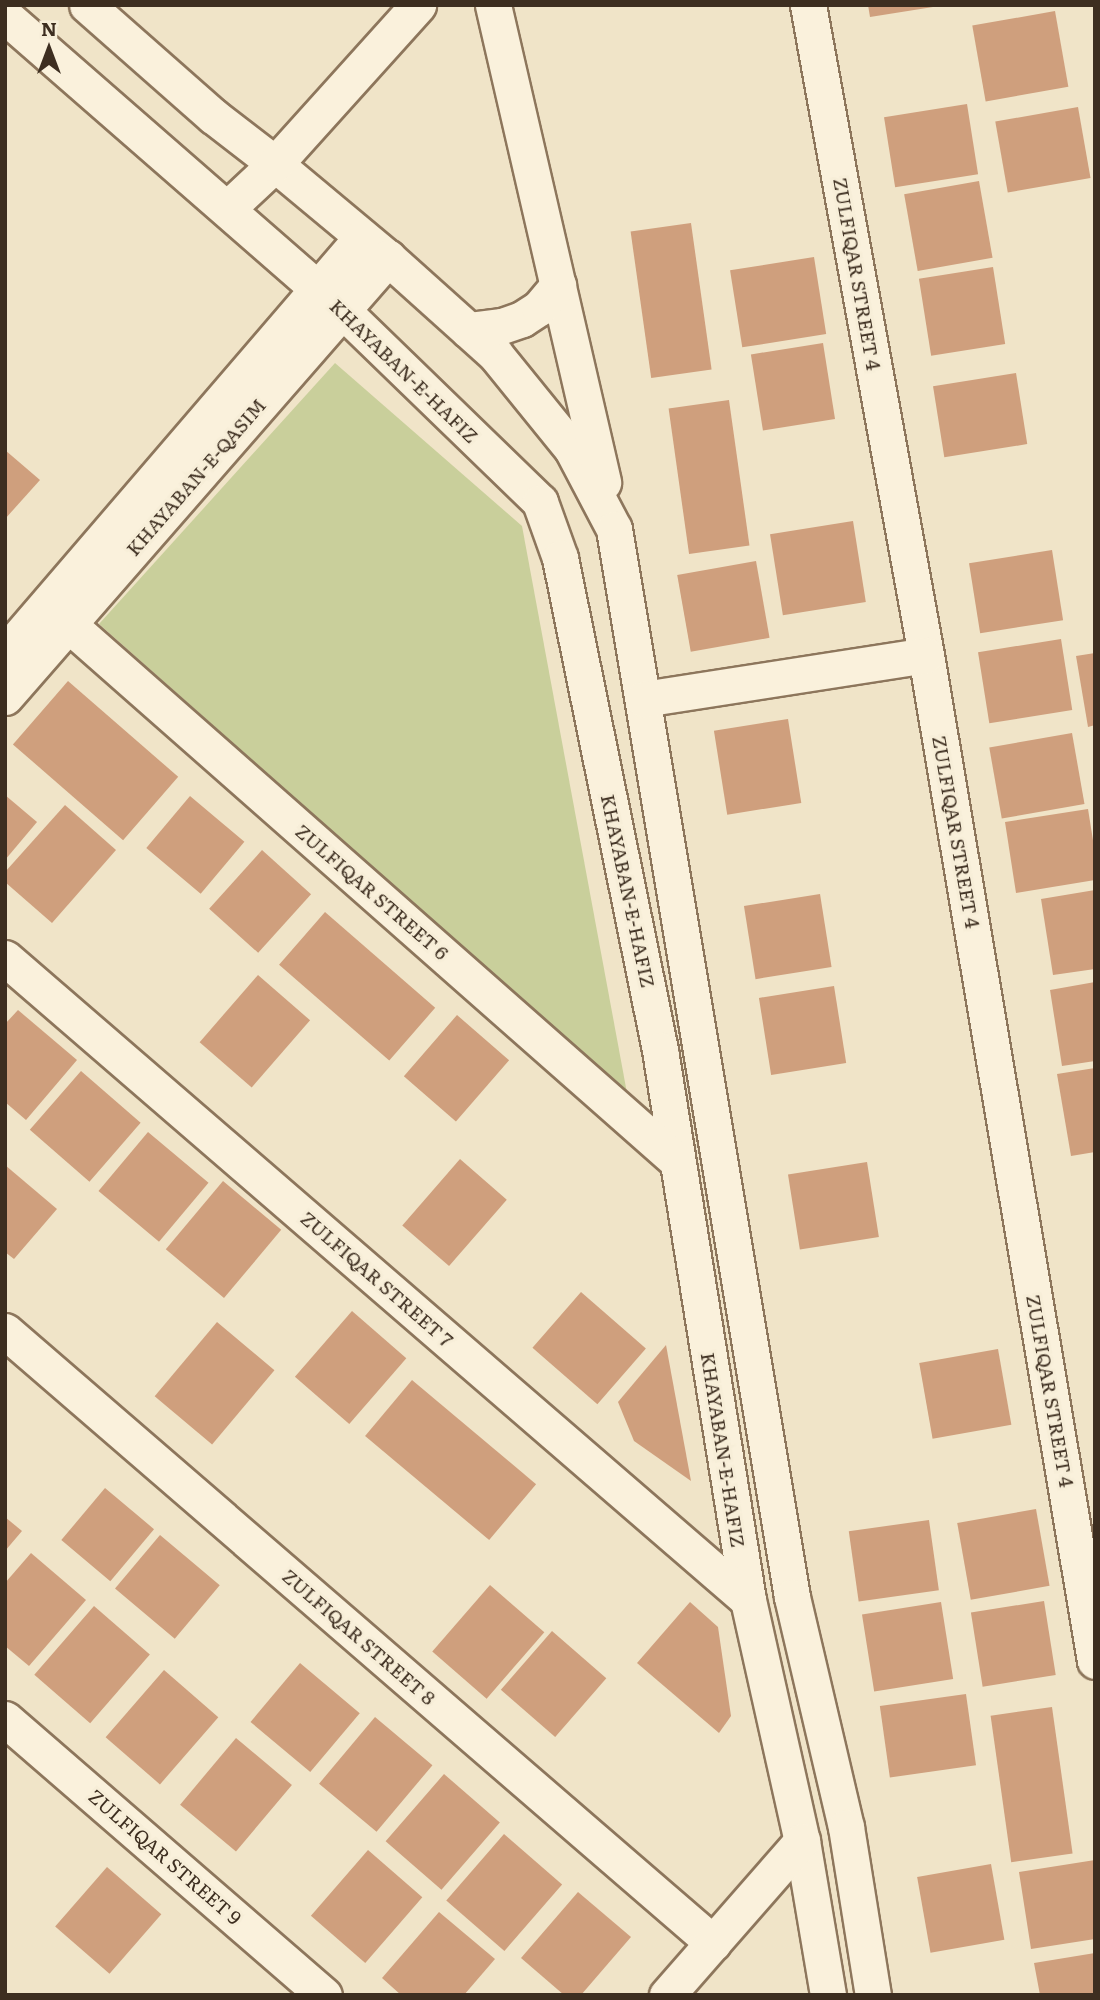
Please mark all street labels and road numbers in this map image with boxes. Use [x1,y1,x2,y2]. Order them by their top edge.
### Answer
street label: ZULFIQAR STREET 4 [829,176,885,372]
street label: KHAYABAN-E-HAFIZ [325,294,483,448]
street label: KHAYABAN-E-QASIM [121,394,271,560]
street label: ZULFIQAR STREET 4 [928,734,984,930]
street label: KHAYABAN-E-HAFIZ [596,792,660,990]
street label: ZULFIQAR STREET 6 [291,820,453,964]
street label: ZULFIQAR STREET 7 [296,1207,458,1351]
street label: ZULFIQAR STREET 4 [1022,1293,1078,1489]
street label: KHAYABAN-E-HAFIZ [696,1351,750,1549]
street label: ZULFIQAR STREET 8 [278,1564,440,1710]
street label: ZULFIQAR STREET 9 [84,1785,246,1929]

